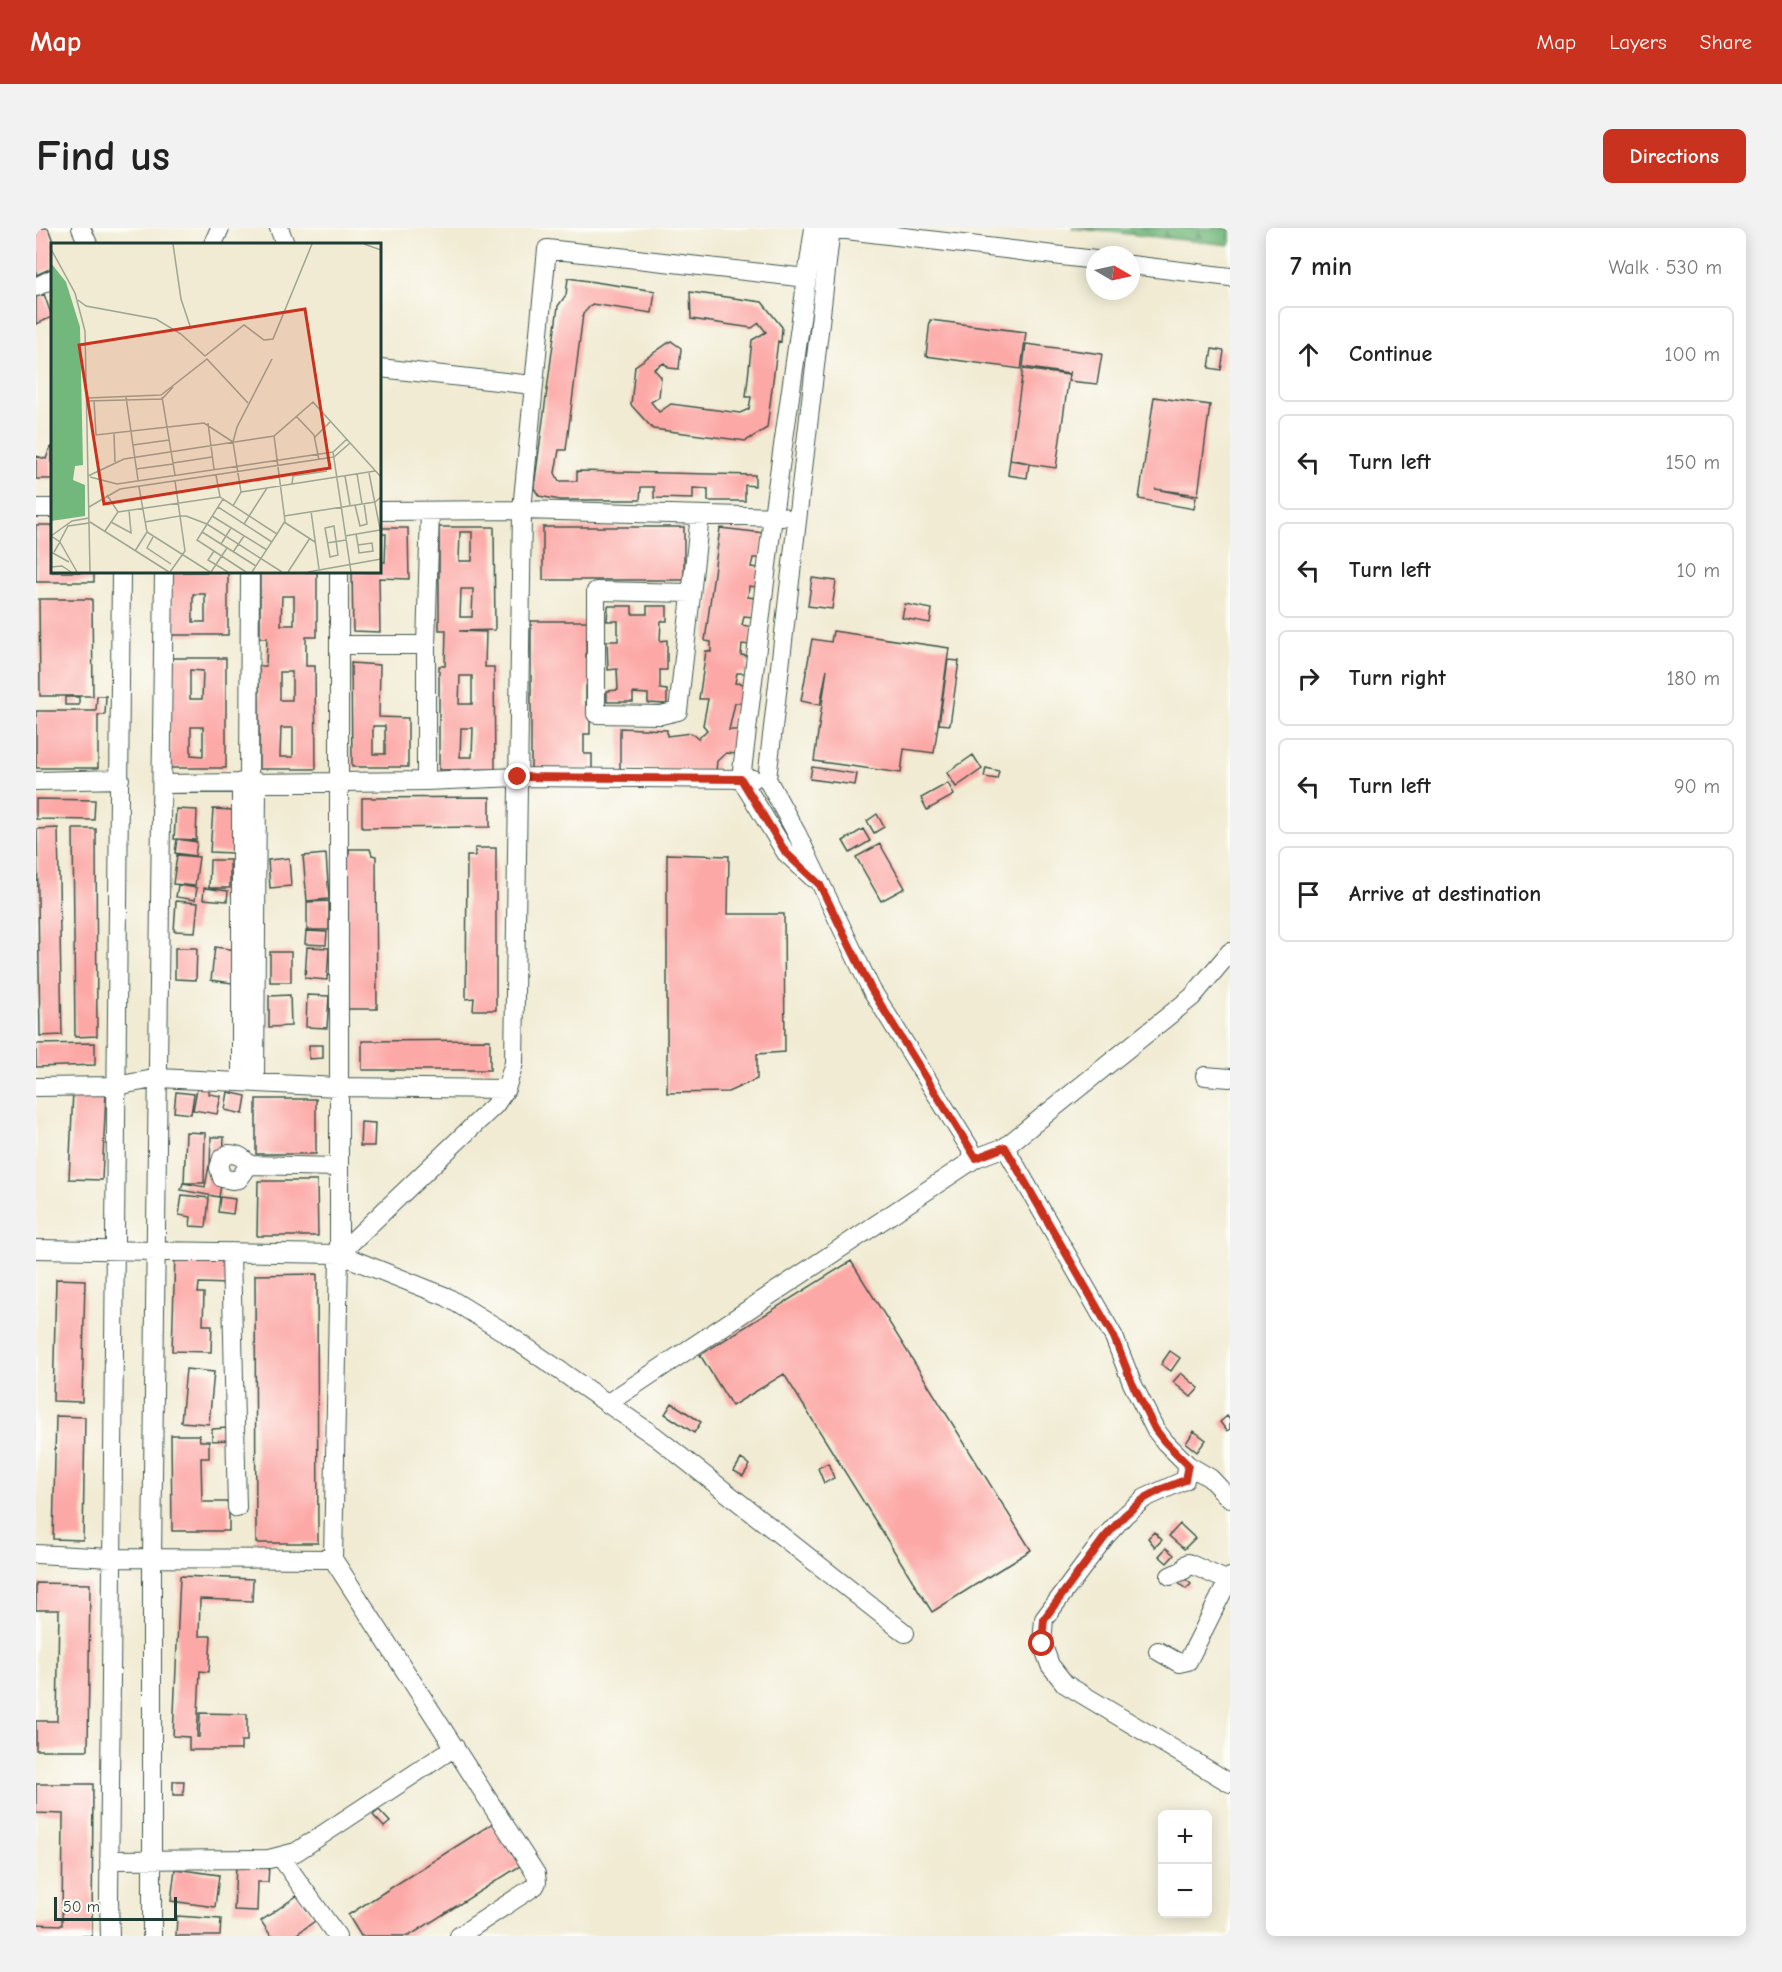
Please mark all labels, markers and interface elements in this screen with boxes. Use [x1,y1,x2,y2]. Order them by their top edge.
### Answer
text: Map [30,26,81,58]
text: Map [1537,30,1576,54]
text: Layers [1609,30,1667,54]
text: Share [1700,30,1752,54]
button: Directions [1603,129,1746,183]
text: Find us [36,132,170,181]
inset map [51,243,381,573]
north arrow [1086,246,1140,300]
text: 7 min [1290,252,1352,282]
text: Walk · 530 m [1608,256,1722,279]
icon: ahead [1292,338,1325,371]
text: Continue [1349,341,1432,367]
text: 100 m [1665,343,1720,366]
icon: left [1292,446,1325,479]
text: Turn left [1349,449,1431,475]
text: 150 m [1666,451,1720,474]
icon: left [1292,554,1325,587]
text: Turn left [1349,557,1431,583]
text: 10 m [1677,559,1720,582]
icon: right [1292,662,1325,695]
text: Turn right [1349,665,1446,691]
text: 180 m [1666,667,1720,690]
route end [504,763,530,789]
icon: left [1292,770,1325,803]
text: Turn left [1349,773,1431,799]
text: 90 m [1674,775,1720,798]
icon: arrive [1292,878,1325,911]
text: Arrive at destination [1349,881,1541,907]
route start [1028,1630,1054,1656]
map controls [1158,1810,1212,1918]
button: + [1158,1810,1212,1864]
button: − [1158,1864,1212,1918]
scale bar [54,1894,177,1922]
text: 50 m [63,1898,100,1916]

